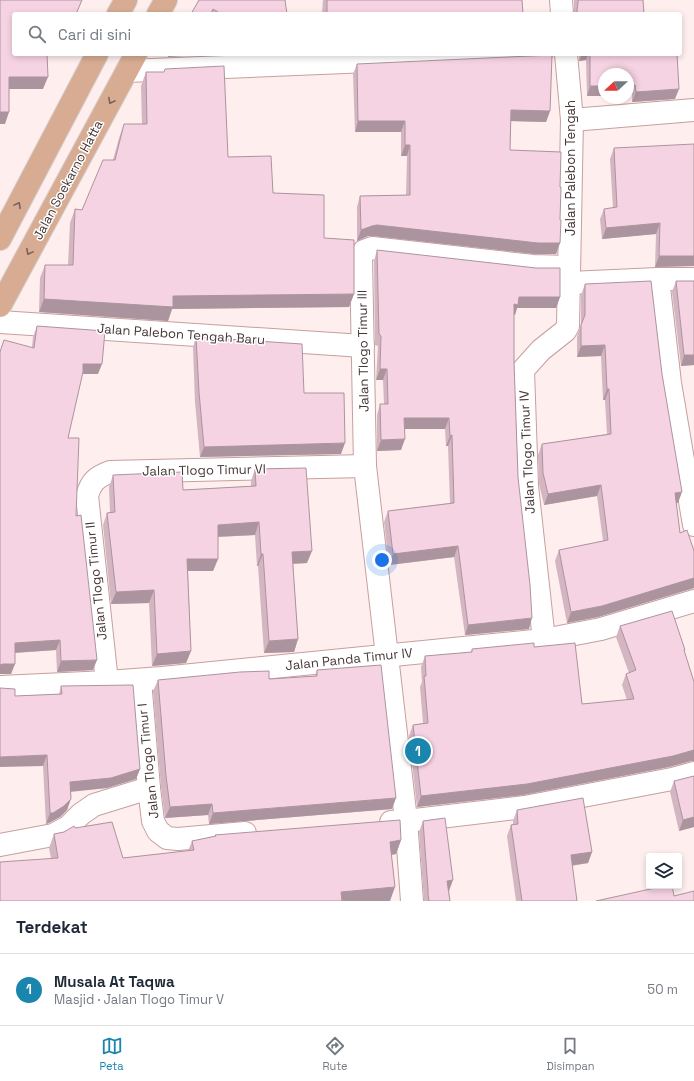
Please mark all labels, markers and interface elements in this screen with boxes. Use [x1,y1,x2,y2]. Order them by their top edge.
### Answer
search box [12,12,682,56]
icon: search [26,23,48,45]
text: Cari di sini [58,25,131,44]
north arrow [598,68,634,104]
one-way arrow [108,96,115,104]
street label: Jalan Palebon Tengah [562,100,579,236]
street label: Jalan Soekarno Hatta [29,117,107,243]
one-way arrow [13,201,21,209]
one-way arrow [26,248,34,255]
street label: Jalan Tlogo Timur III [353,290,373,412]
street label: Jalan Palebon Tengah Baru [96,320,266,348]
street label: Jalan Tlogo Timur IV [515,390,539,514]
street label: Jalan Tlogo Timur VI [142,460,266,480]
street label: Jalan Tlogo Timur II [81,521,111,641]
your location [372,550,392,570]
street label: Jalan Panda Timur IV [284,644,414,674]
street label: Jalan Tlogo Timur I [133,702,163,820]
pin: 1 [405,736,431,766]
map controls [646,853,682,889]
button: layers [646,853,682,889]
text: Terdekat [16,916,88,938]
text: Musala At Taqwa [54,972,175,991]
text: 1 [26,981,32,998]
text: 50 m [647,981,678,998]
text: Masjid · Jalan Tlogo Timur V [54,991,224,1008]
tab: Peta [99,1035,124,1073]
tab: Rute [322,1035,348,1073]
tab: Disimpan [546,1035,595,1073]

